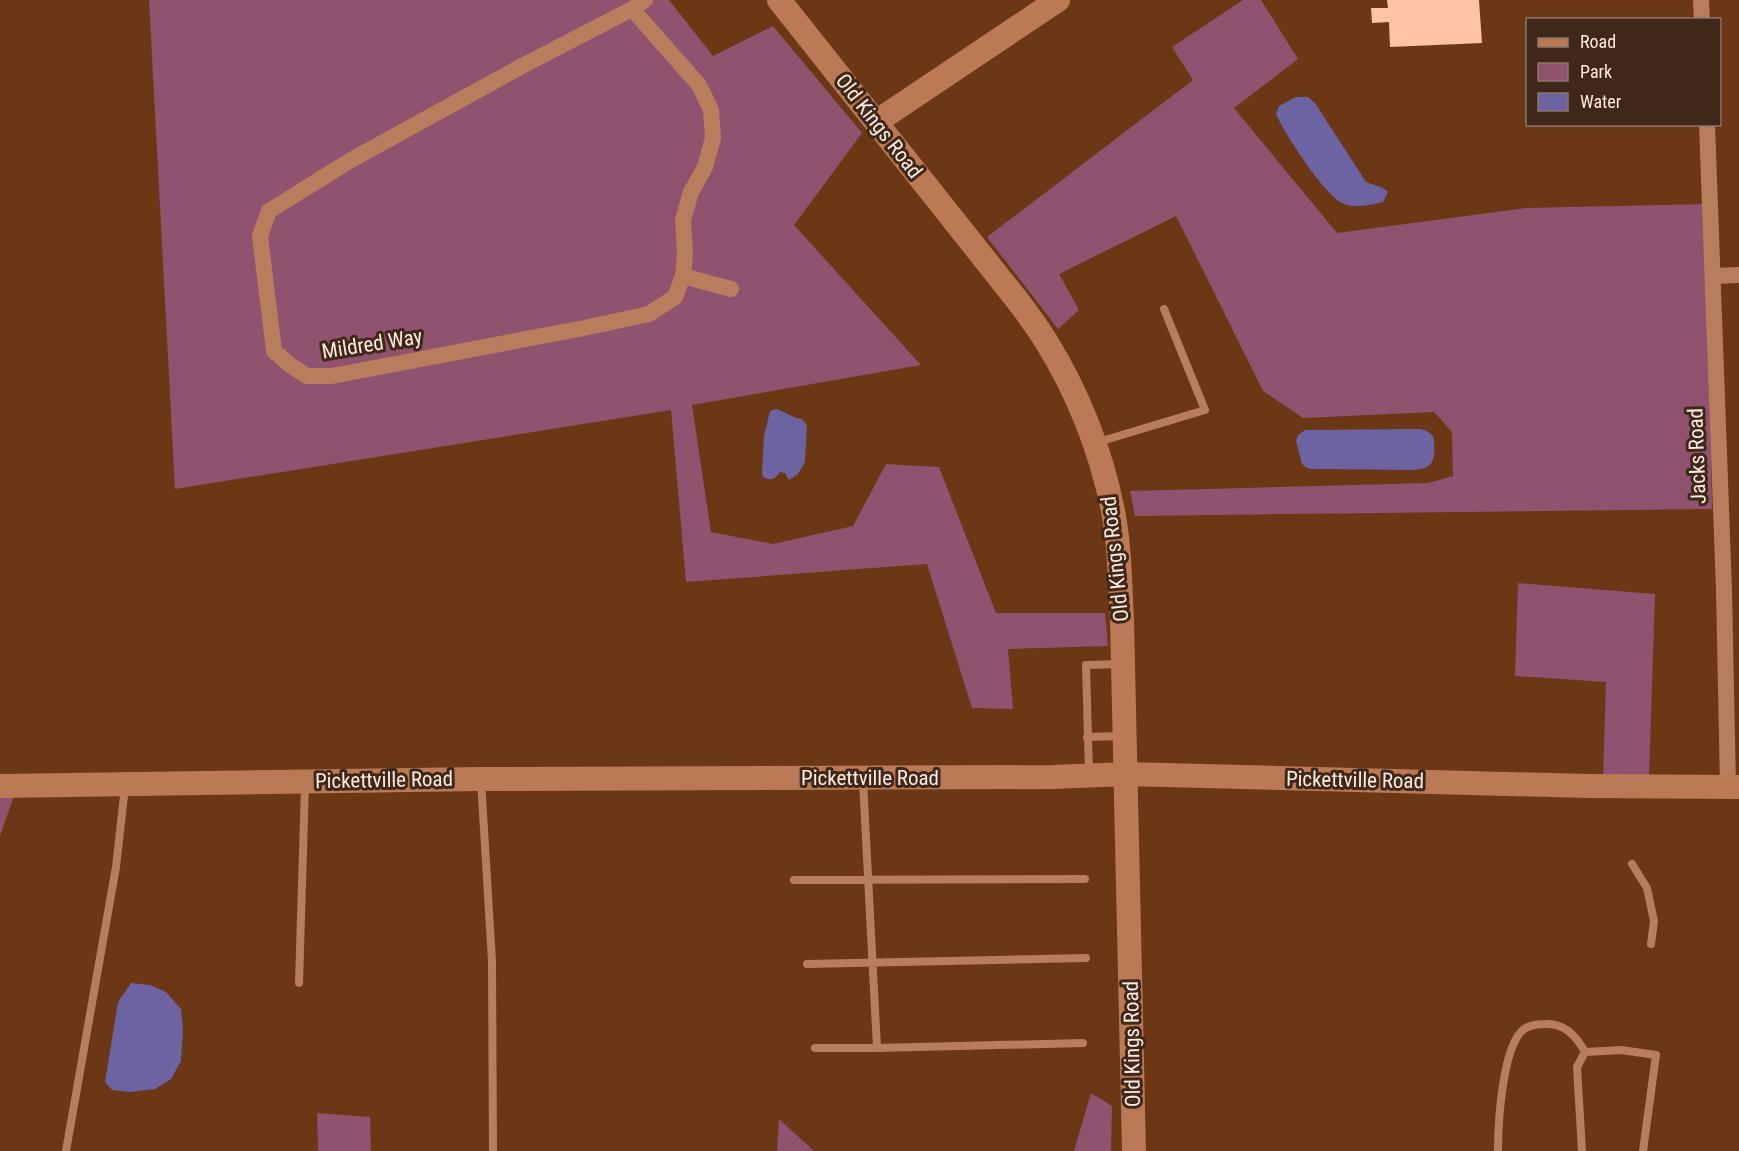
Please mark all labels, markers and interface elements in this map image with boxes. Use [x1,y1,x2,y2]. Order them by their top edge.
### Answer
legend [1526,18,1721,126]
text: Road [1580,31,1616,52]
text: Park [1580,61,1612,82]
street label: Old Kings Road [831,69,927,183]
text: Water [1580,91,1622,112]
street label: Mildred Way [320,324,424,364]
street label: Jacks Road [1683,408,1711,504]
street label: Old Kings Road [1096,495,1134,623]
street label: Pickettville Road [801,766,939,790]
street label: Pickettville Road [315,767,453,793]
street label: Pickettville Road [1286,767,1424,793]
street label: Old Kings Road [1119,981,1145,1107]

